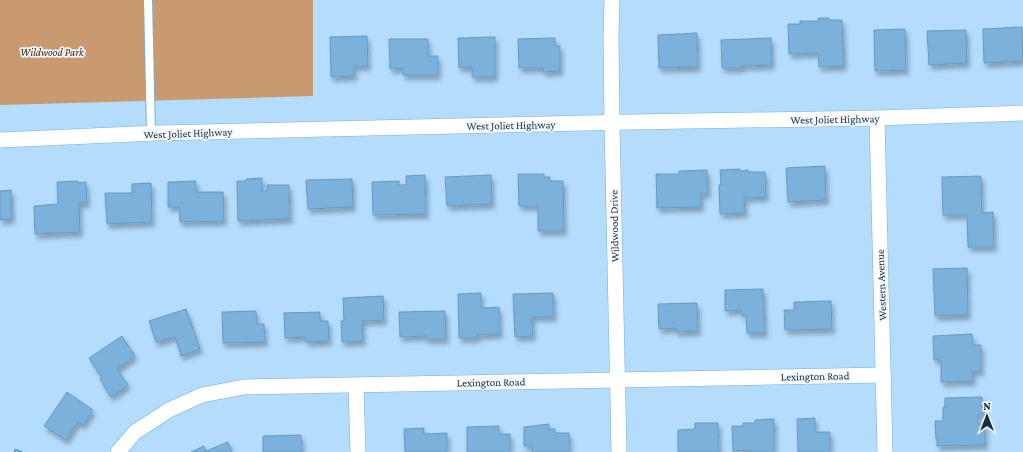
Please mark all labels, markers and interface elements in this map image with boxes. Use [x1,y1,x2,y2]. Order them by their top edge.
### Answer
park label: Wildwood Park [20,46,85,58]
street label: West Joliet Highway [790,112,881,127]
street label: West Joliet Highway [466,118,557,133]
street label: West Joliet Highway [143,125,234,142]
street label: Wildwood Drive [607,190,621,262]
street label: Western Avenue [874,249,888,321]
street label: Lexington Road [781,369,850,384]
street label: Lexington Road [457,375,526,390]
north arrow [967,396,1007,436]
text: N [983,400,991,412]

